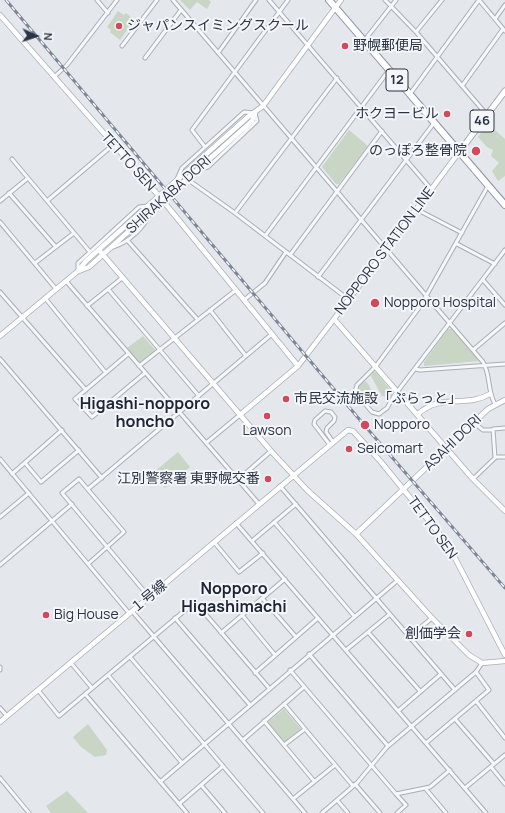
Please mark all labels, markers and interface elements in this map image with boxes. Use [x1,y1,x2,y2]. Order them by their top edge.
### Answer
north arrow [16,16,56,56]
place label: ジャパンスイミングスクール [127,18,309,34]
marker: ジャパンスイミングスクール [114,21,124,31]
text: N [41,32,56,41]
place label: 野幌郵便局 [353,38,423,54]
marker: 野幌郵便局 [340,41,350,51]
road number: 12 [386,69,408,91]
place label: ホクヨービル [355,106,439,122]
marker: ホクヨービル [442,109,452,119]
road number: 46 [470,110,494,132]
street label: TETTO SEN [97,129,159,195]
place label: のっぽろ整骨院 [369,143,467,159]
marker: のっぽろ整骨院 [470,145,482,157]
street label: SHIRAKABA DORI [123,153,215,237]
street label: NOPPORO STATION LINE [332,184,438,318]
place label: Nopporo Hospital [384,295,496,311]
marker: Nopporo Hospital [369,297,381,309]
place label: 市民交流施設「ぷらっと」 [294,391,462,407]
marker: 市民交流施設「ぷらっと」 [281,394,291,404]
district label: Higashi-nopporo honcho [80,395,210,433]
marker: Lawson [262,411,272,421]
street label: ASAHI DORI [421,411,485,475]
place label: Nopporo [374,417,430,433]
marker: Nopporo [359,419,371,431]
place label: Lawson [242,423,292,439]
place label: Seicomart [357,441,423,457]
marker: Seicomart [344,444,354,454]
place label: 江別警察署 東野幌交番 [117,471,260,487]
marker: 江別警察署 東野幌交番 [263,474,273,484]
street label: TETTO SEN [404,494,460,562]
street label: １号線 [128,577,170,617]
district label: Nopporo Higashimachi [181,580,287,618]
place label: Big House [54,607,119,623]
marker: Big House [41,610,51,620]
place label: 創価学会 [405,626,461,642]
marker: 創価学会 [464,629,474,639]

